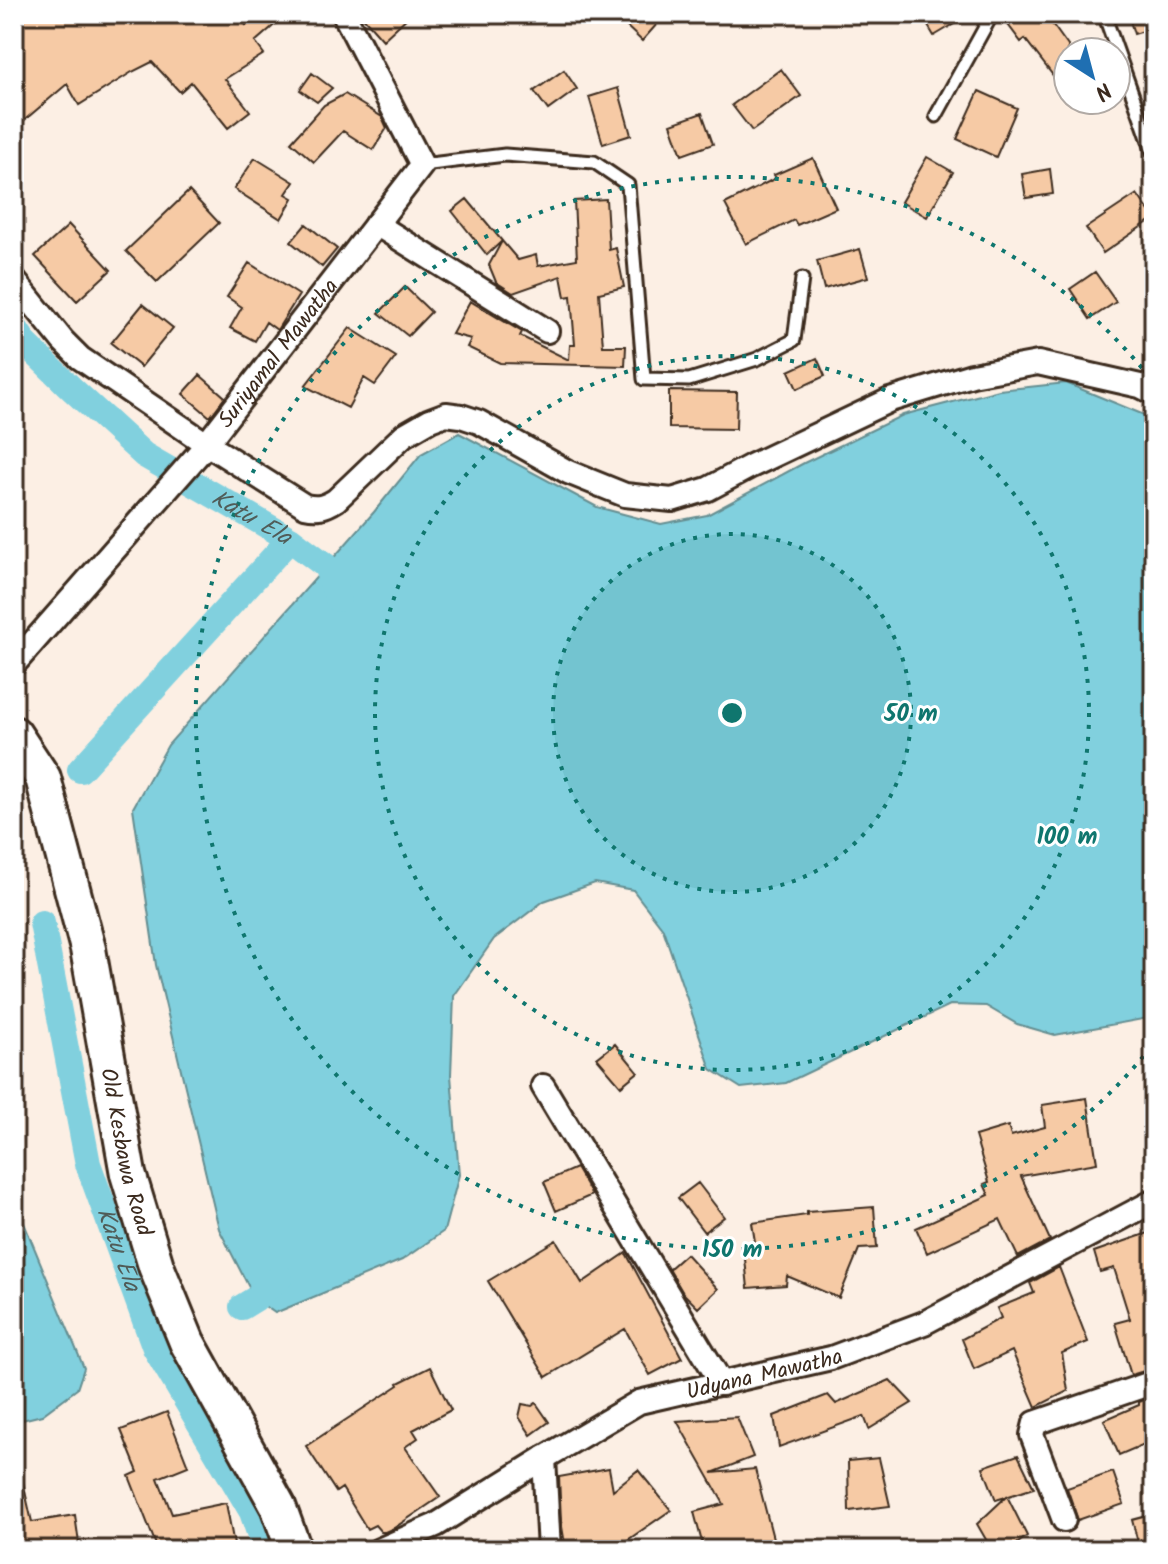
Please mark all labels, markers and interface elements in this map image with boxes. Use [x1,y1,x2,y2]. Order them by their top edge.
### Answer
north arrow [1052,36,1132,116]
text: N [1086,72,1118,108]
street label: Suriyamal Mawatha [210,272,348,436]
water label: Katu Ela [204,480,300,558]
text: 50 m [883,695,938,734]
centre of rings [718,699,746,727]
text: 100 m [1037,818,1097,857]
street label: Old Kesbawa Road [89,1065,161,1241]
water label: Katu Ela [84,1202,151,1299]
text: 150 m [702,1231,762,1270]
street label: Udyana Mawatha [683,1340,848,1411]

